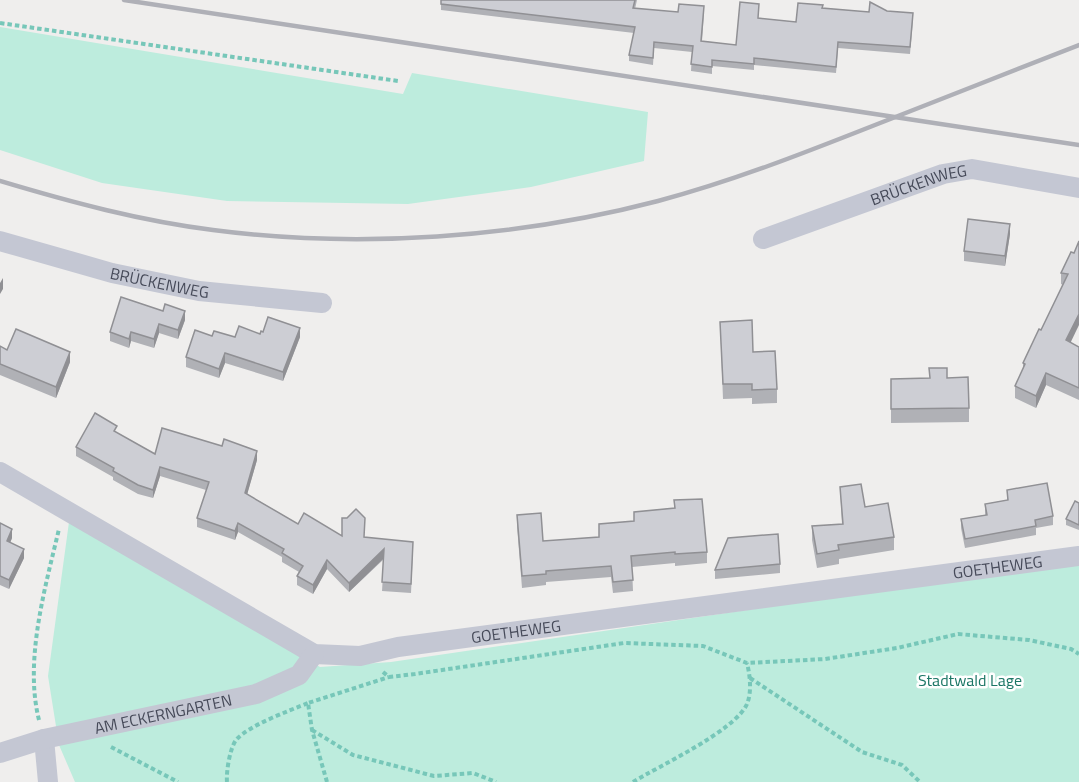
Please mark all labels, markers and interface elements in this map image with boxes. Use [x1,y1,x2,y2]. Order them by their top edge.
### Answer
street label: BRÜCKENWEG [867,158,968,211]
street label: BRÜCKENWEG [108,261,210,304]
street label: GOETHEWEG [951,549,1044,585]
street label: GOETHEWEG [470,613,562,649]
park label: Stadtwald Lage [918,668,1022,692]
street label: AM ECKERNGARTEN [92,687,234,740]

